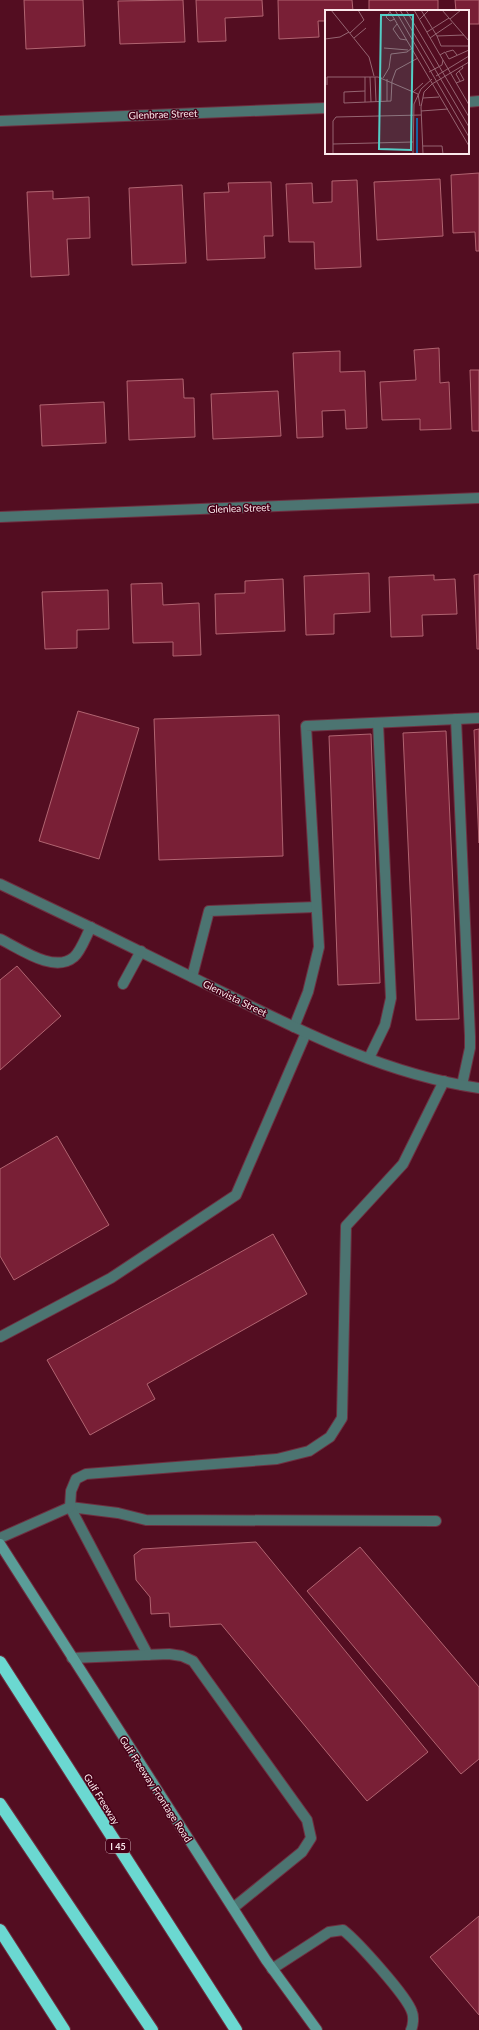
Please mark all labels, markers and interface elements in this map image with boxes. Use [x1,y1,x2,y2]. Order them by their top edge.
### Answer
inset map [325,10,469,154]
street label: Glenbrae Street [128,107,198,121]
street label: Glenlea Street [208,501,271,515]
street label: Glenvista Street [201,977,269,1019]
street label: Gulf Freeway Frontage Road [117,1734,195,1844]
street label: Gulf Freeway [82,1771,123,1827]
road number: I 45 [106,1839,130,1853]

